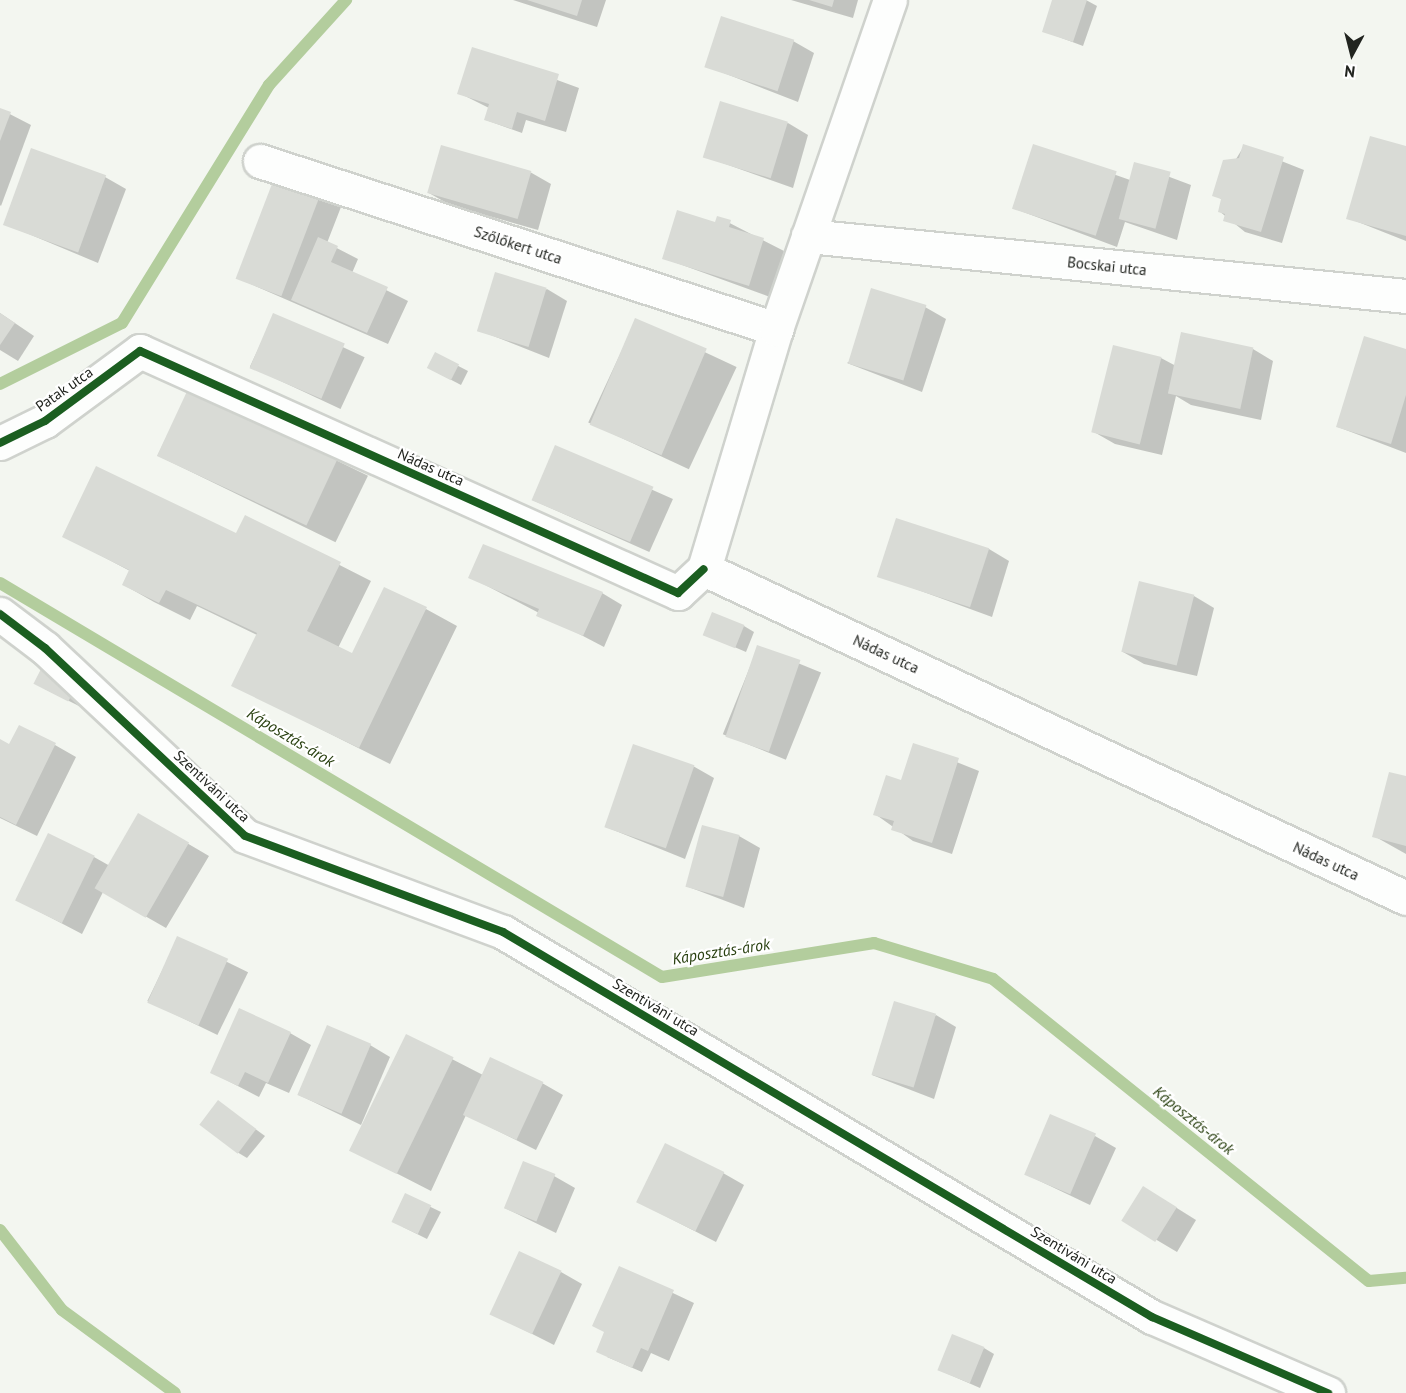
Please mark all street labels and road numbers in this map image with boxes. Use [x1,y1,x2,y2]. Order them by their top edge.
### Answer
street label: Szőlőkert utca [472,222,564,268]
street label: Bocskai utca [1066,253,1148,279]
street label: Patak utca [32,363,96,415]
street label: Nádas utca [395,444,467,490]
street label: Nádas utca [850,631,922,677]
street label: Szentiváni utca [170,746,254,826]
street label: Nádas utca [1290,838,1362,884]
street label: Szentiváni utca [610,974,702,1040]
street label: Szentiváni utca [1028,1222,1120,1288]

